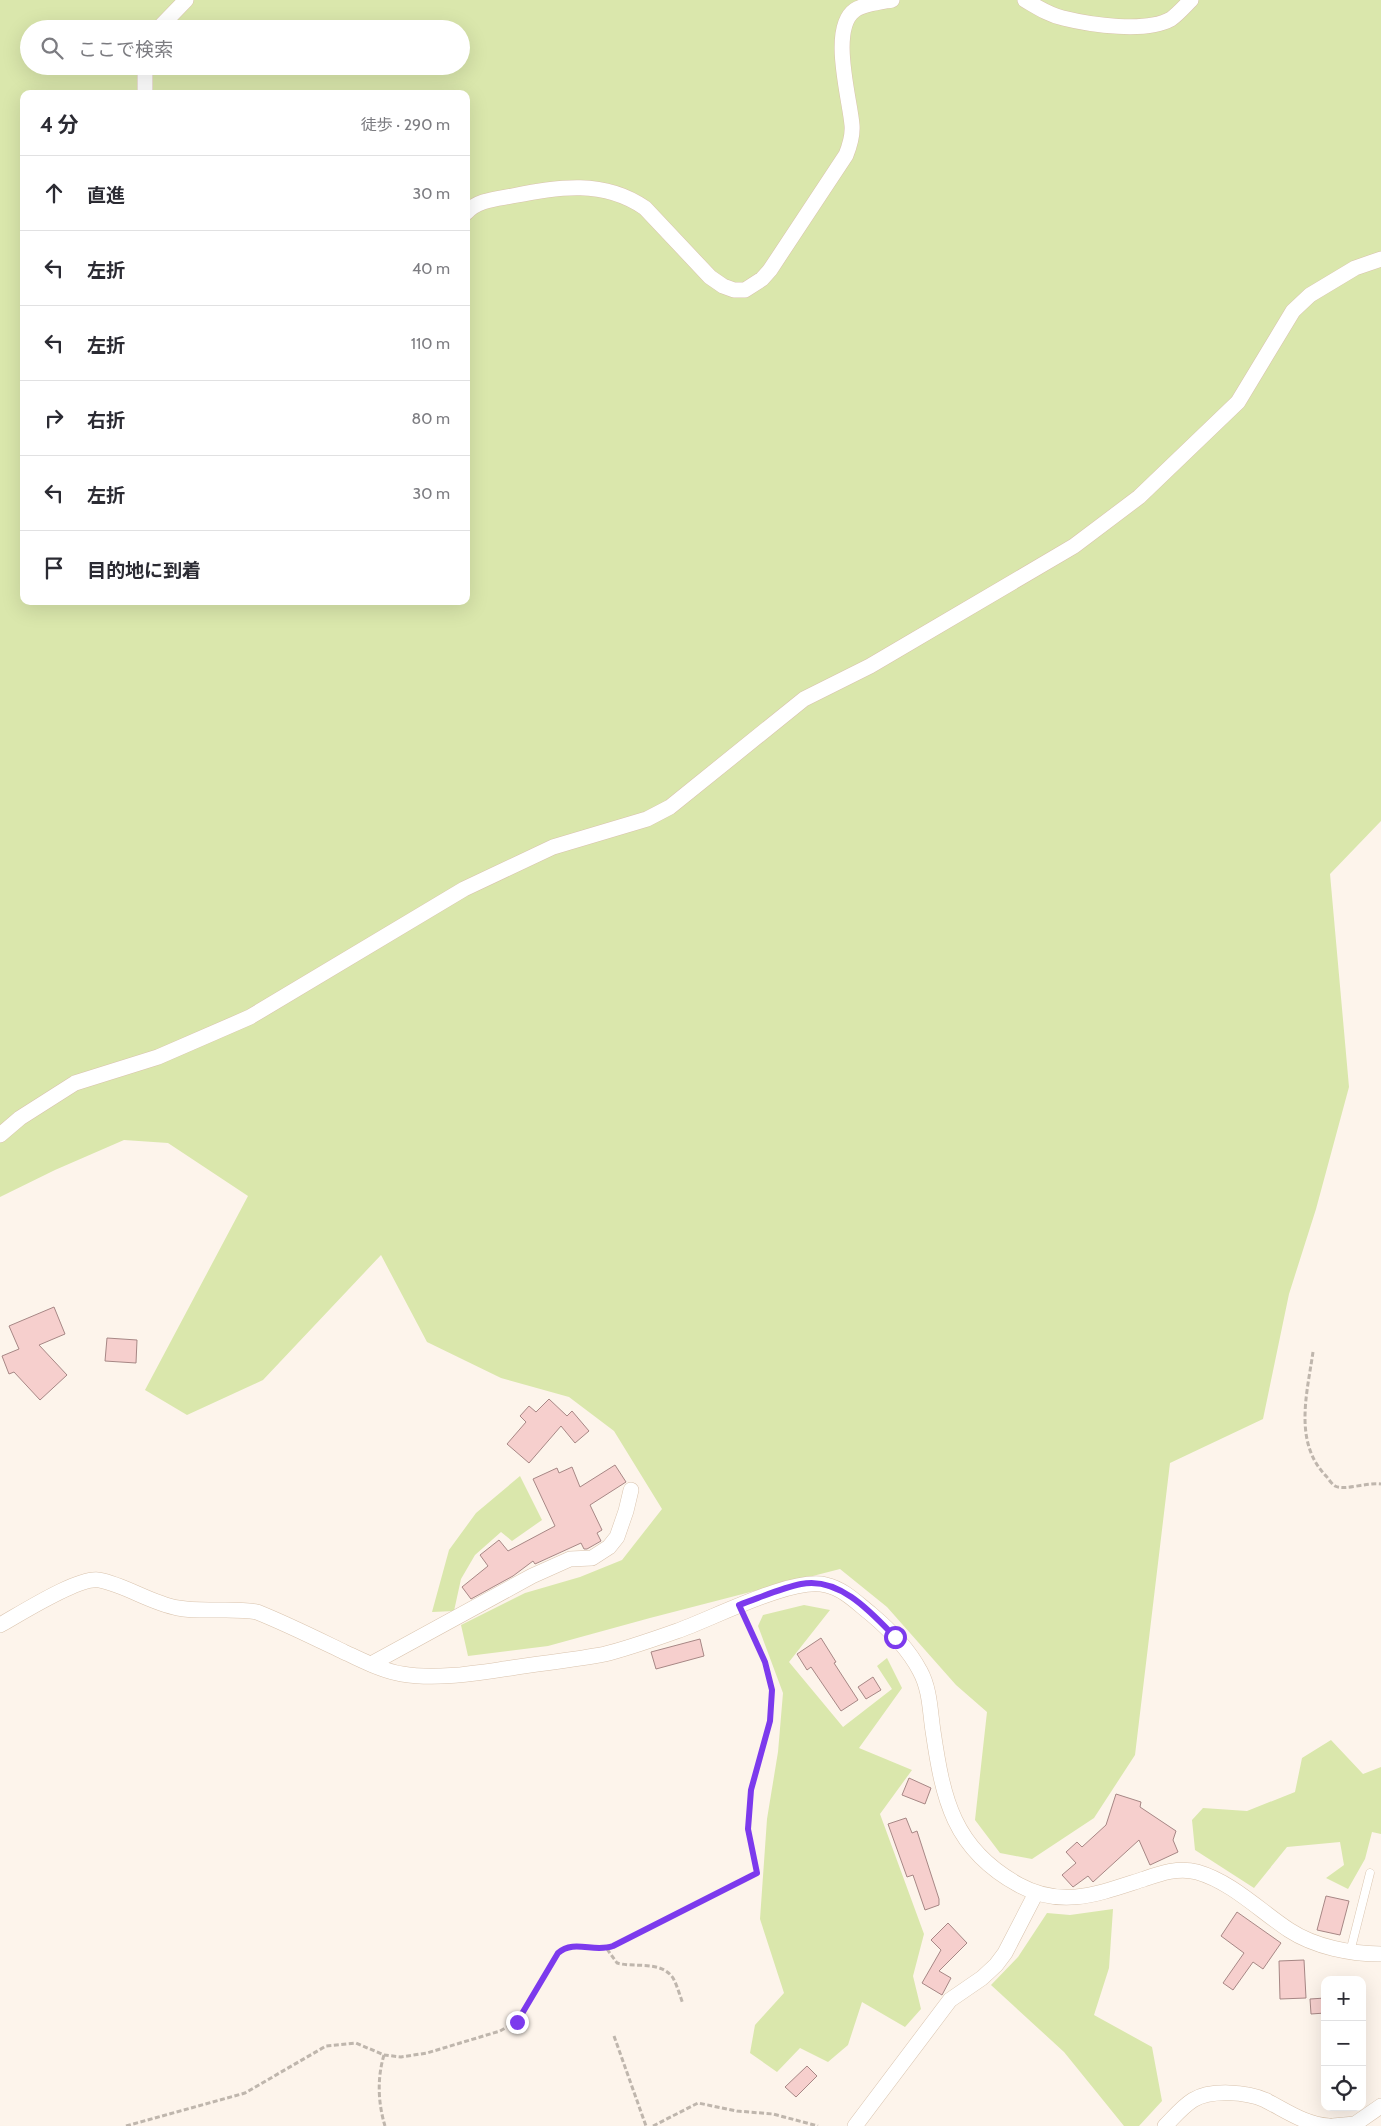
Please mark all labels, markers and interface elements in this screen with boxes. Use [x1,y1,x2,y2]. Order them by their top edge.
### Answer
search box [20,20,470,75]
icon: search [38,34,66,62]
text: ここで検索 [78,38,173,61]
text: 4 分 [40,112,79,137]
text: 徒歩 · 290 m [361,115,450,134]
icon: ahead [40,179,68,207]
text: 直進 [87,184,125,207]
text: 30 m [413,184,450,203]
icon: left [40,254,68,282]
text: 左折 [87,259,125,282]
text: 40 m [412,259,450,278]
icon: left [40,329,68,357]
text: 左折 [87,334,125,357]
text: 110 m [411,334,450,353]
icon: right [40,404,68,432]
text: 右折 [87,409,125,432]
text: 80 m [412,409,450,428]
icon: left [40,479,68,507]
text: 左折 [87,484,125,507]
text: 30 m [413,484,450,503]
icon: arrive [40,554,68,582]
text: 目的地に到着 [87,559,201,582]
route start [884,1626,907,1649]
map controls [1321,1976,1366,2111]
button: + [1321,1976,1366,2021]
route end [506,2011,529,2034]
button: − [1321,2021,1366,2066]
button: locate [1321,2066,1366,2111]

